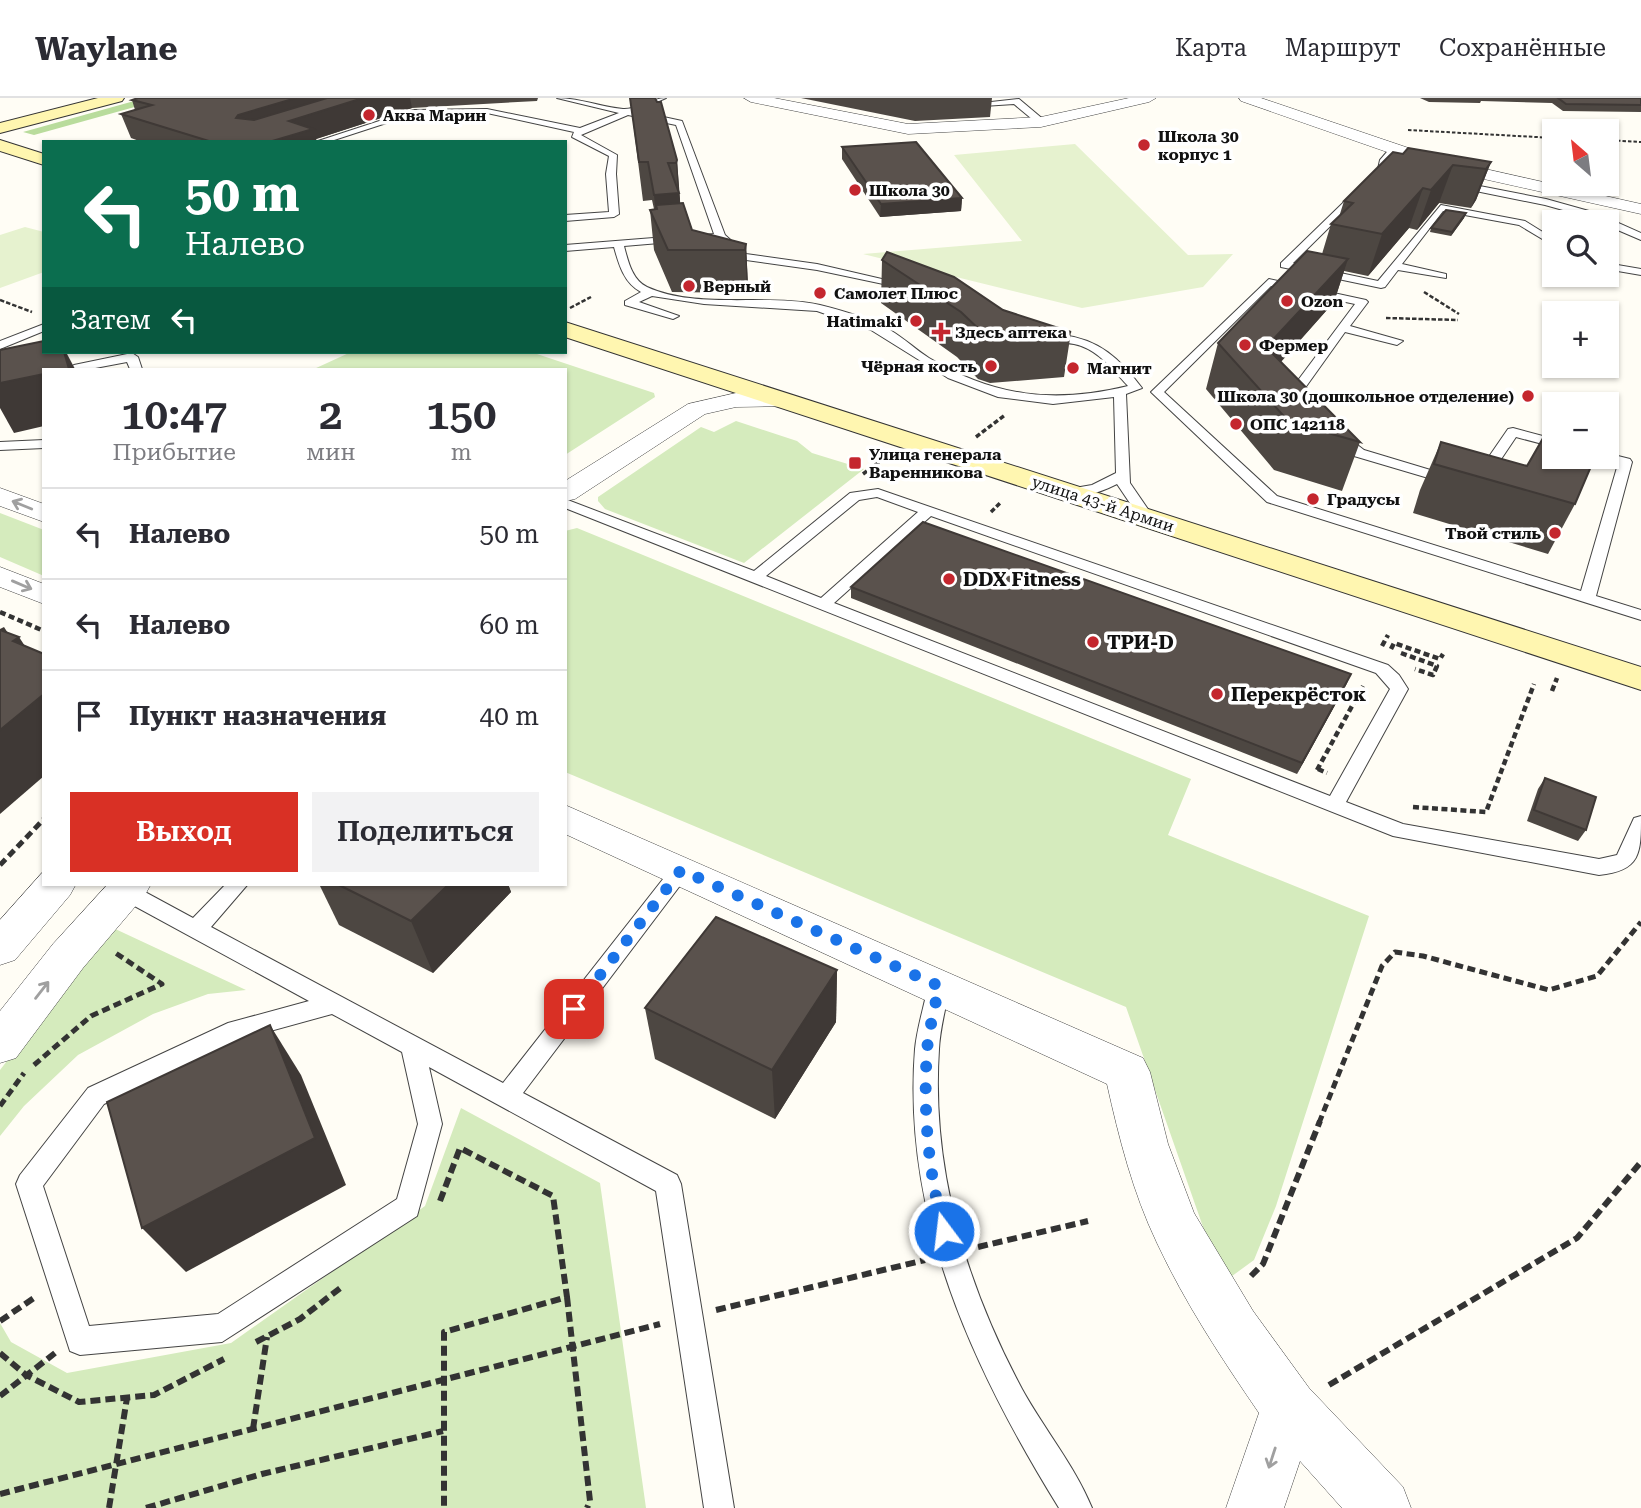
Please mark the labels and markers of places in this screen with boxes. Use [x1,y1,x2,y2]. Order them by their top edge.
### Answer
place label: Аква Марин [383,106,487,125]
marker: Аква Марин [361,107,377,123]
place label: Школа 30 корпус 1 [1158,127,1239,164]
marker: Школа 30 корпус 1 [1136,137,1152,153]
place label: Школа 30 [869,181,950,200]
marker: Школа 30 [847,182,863,198]
place label: Верный [703,277,771,296]
marker: Верный [681,278,697,294]
place label: Самолет Плюс [834,284,958,303]
marker: Самолет Плюс [812,285,828,301]
place label: Ozon [1301,292,1344,311]
marker: Ozon [1279,293,1295,309]
place label: Hatimaki [826,312,903,331]
marker: Hatimaki [908,313,924,329]
place label: Здесь аптека [955,323,1068,342]
marker: Здесь аптека [933,324,949,340]
place label: Фермер [1259,336,1328,355]
marker: Фермер [1237,337,1253,353]
place label: Чёрная кость [861,357,978,376]
marker: Чёрная кость [983,358,999,374]
place label: Магнит [1087,359,1152,378]
marker: Магнит [1065,360,1081,376]
place label: Школа 30 (дошкольное отделение) [1217,387,1514,406]
marker: Школа 30 (дошкольное отделение) [1520,388,1536,404]
place label: ОПС 142118 [1250,415,1345,434]
marker: ОПС 142118 [1228,416,1244,432]
place label: Улица генерала Варенникова [869,445,1002,482]
marker: Улица генерала Варенникова [847,455,863,471]
place label: Градусы [1327,490,1401,509]
marker: Градусы [1305,491,1321,507]
place label: Твой стиль [1445,524,1542,543]
marker: Твой стиль [1547,525,1563,541]
place label: DDX Fitness [963,568,1081,591]
marker: DDX Fitness [941,571,957,587]
place label: ТРИ-D [1107,631,1174,654]
marker: ТРИ-D [1085,634,1101,650]
place label: Перекрёсток [1231,683,1366,706]
marker: Перекрёсток [1209,686,1225,702]
pin [544,979,604,1039]

